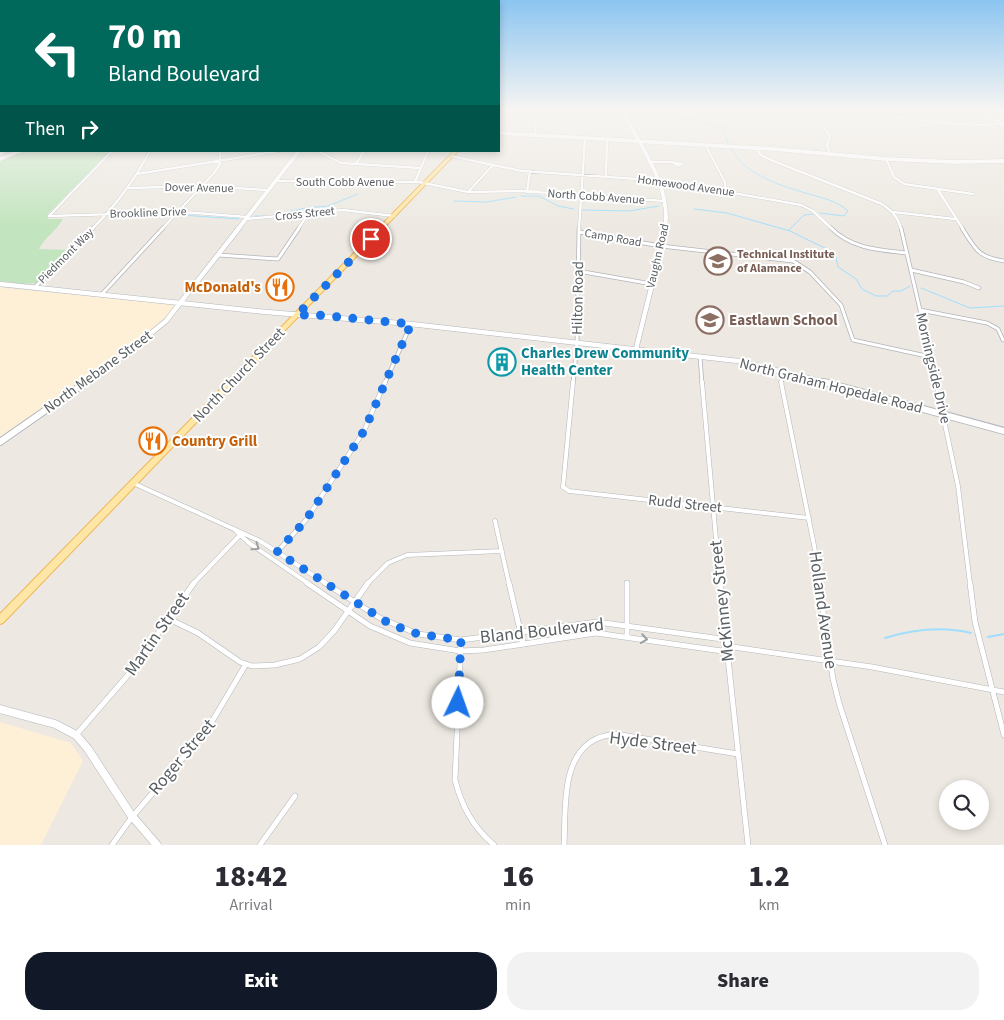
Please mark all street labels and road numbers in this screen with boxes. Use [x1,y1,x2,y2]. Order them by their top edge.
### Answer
street label: Homewood Avenue [636,171,736,201]
street label: South Cobb Avenue [296,174,394,191]
street label: Dover Avenue [164,179,234,197]
street label: North Cobb Avenue [547,185,645,209]
street label: Cross Street [274,202,336,226]
street label: Brookline Drive [109,203,187,223]
street label: Vaughn Road [642,222,674,290]
street label: Piedmont Way [34,224,98,288]
street label: Camp Road [583,225,643,251]
street label: Hilton Road [567,261,589,335]
street label: Morningside Drive [910,311,956,425]
street label: North Church Street [188,323,290,427]
street label: North Mebane Street [39,325,157,419]
street label: North Graham Hopedale Road [737,353,925,419]
street label: Rudd Street [647,490,723,518]
street label: McKinney Street [703,539,741,663]
street label: Holland Avenue [802,550,844,671]
street label: Martin Street [119,587,195,681]
street label: Bland Boulevard [479,612,605,650]
street label: Roger Street [143,714,221,800]
street label: Hyde Street [608,725,698,761]

